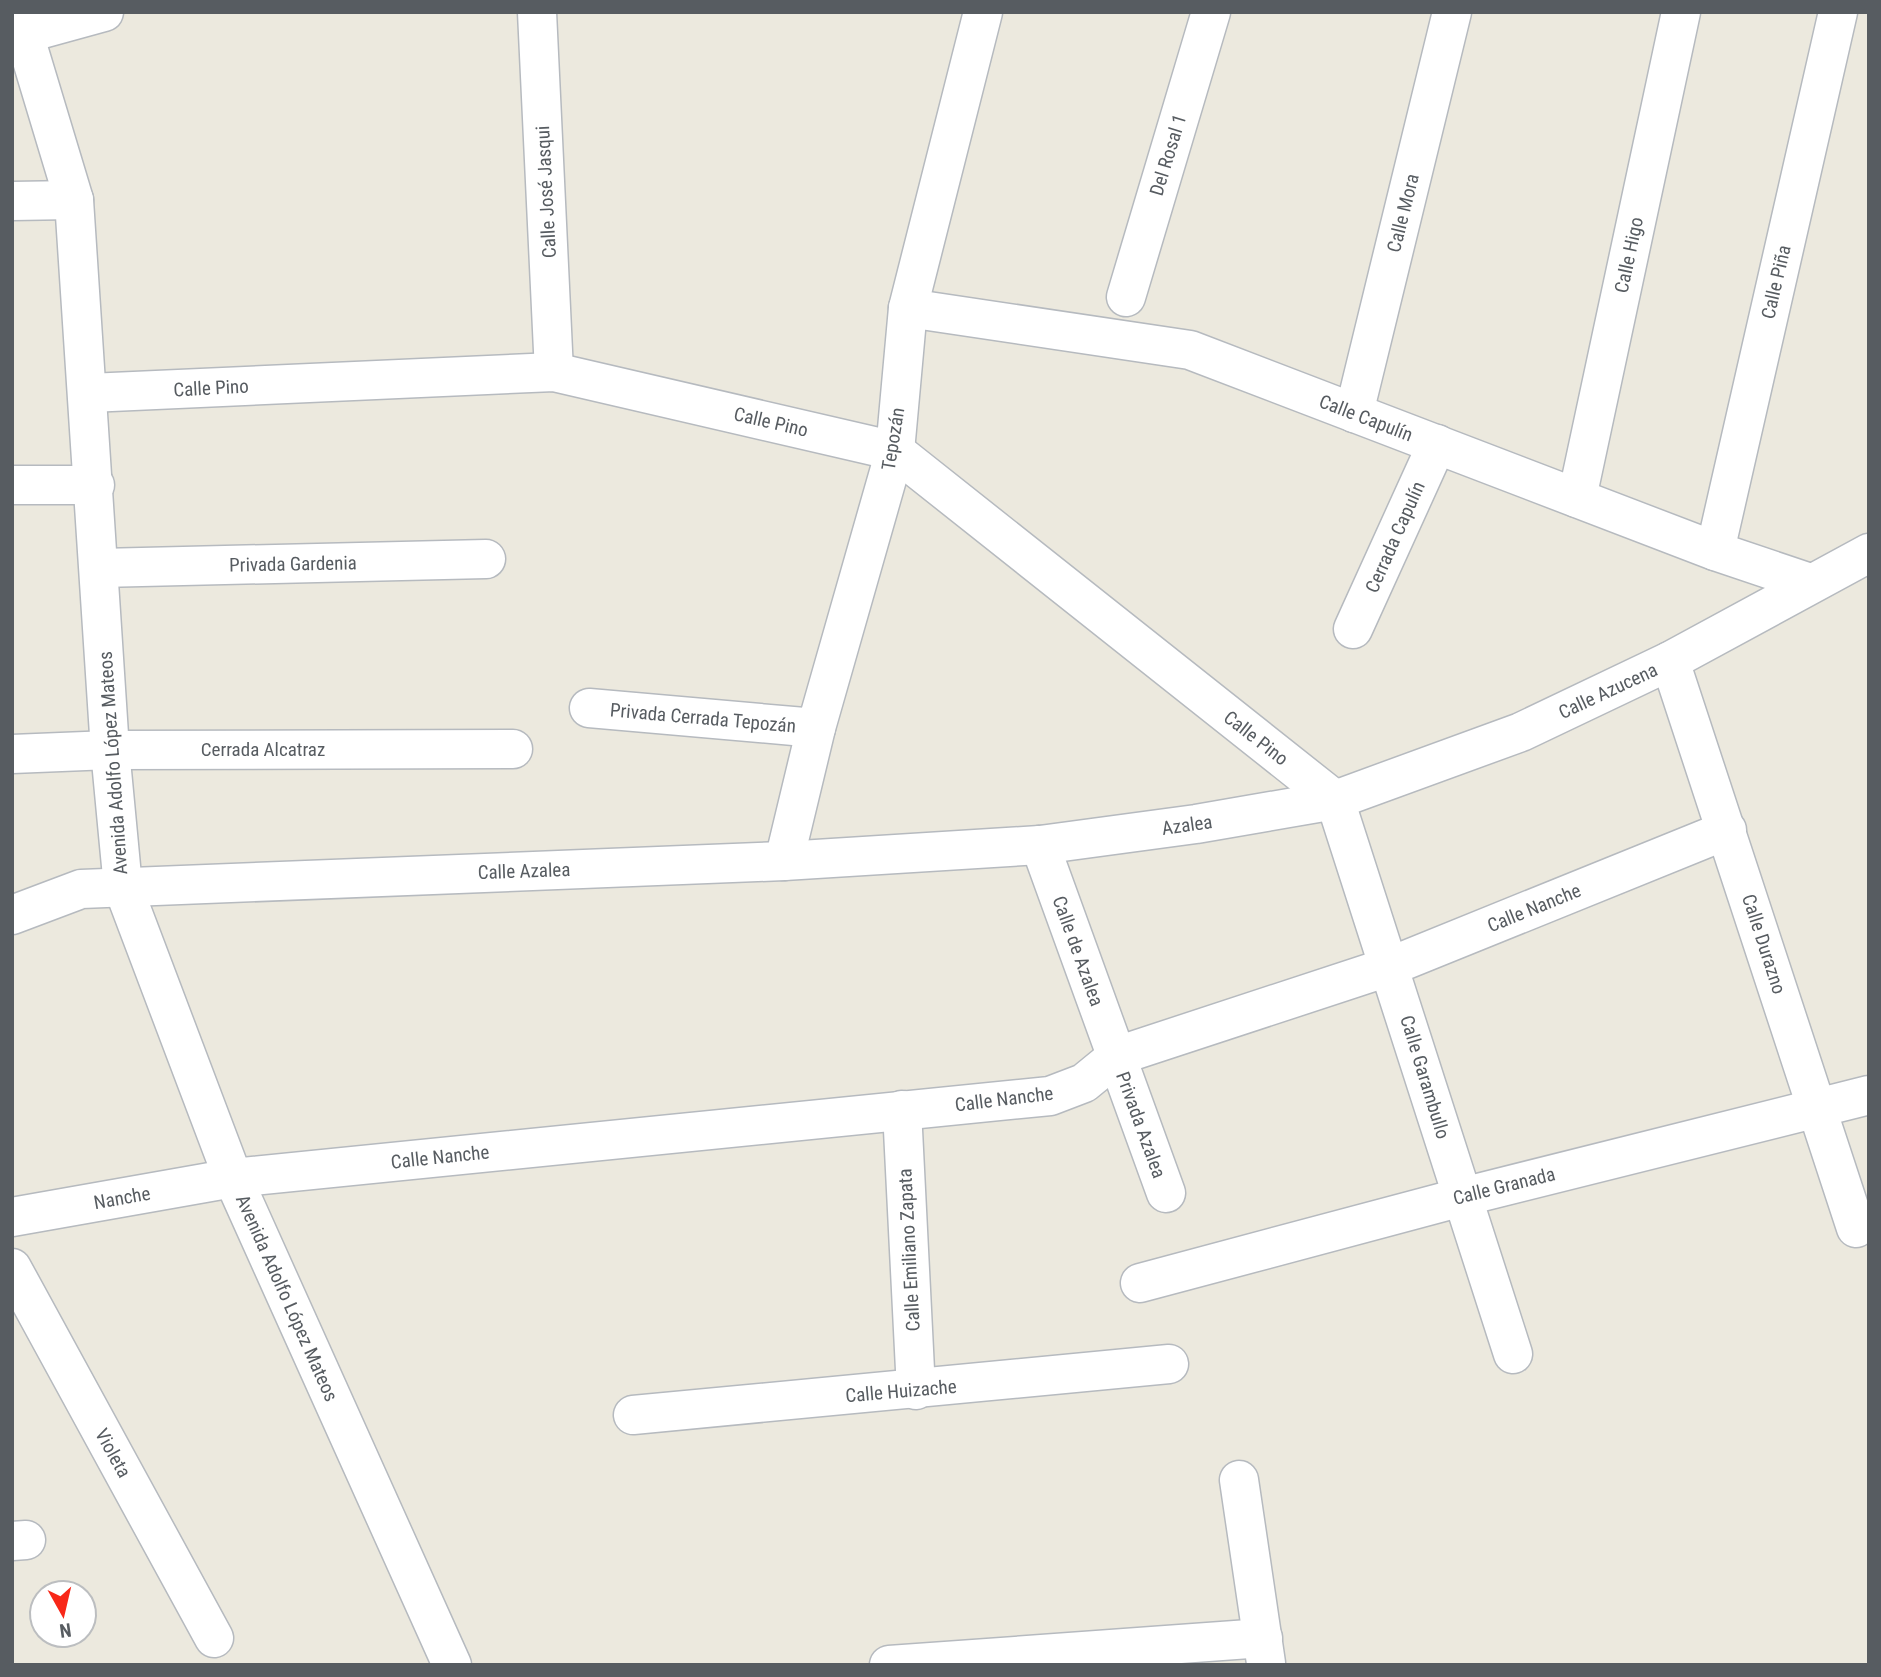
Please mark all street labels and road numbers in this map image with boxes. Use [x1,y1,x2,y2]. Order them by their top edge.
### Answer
street label: Del Rosal 1 [1145,111,1191,199]
street label: Calle José Jasqui [531,125,561,259]
street label: Calle Mora [1382,171,1424,255]
street label: Calle Higo [1610,215,1648,295]
street label: Calle Piña [1756,243,1796,321]
street label: Calle Pino [173,375,249,401]
street label: Calle Capulín [1316,390,1416,446]
street label: Calle Pino [732,402,810,442]
street label: Tepozán [877,406,909,472]
street label: Cerrada Capulín [1360,478,1430,596]
street label: Privada Gardenia [229,551,357,577]
street label: Avenida Adolfo López Mateos [94,651,132,875]
street label: Calle Azucena [1555,658,1661,724]
street label: Privada Cerrada Tepozán [609,698,797,738]
street label: Calle Pino [1219,706,1293,770]
street label: Cerrada Alcatraz [201,738,325,761]
street label: Azalea [1160,810,1214,840]
street label: Calle Azalea [477,858,571,884]
street label: Calle Nanche [1484,879,1584,937]
street label: Calle Durazno [1737,891,1791,997]
street label: Calle de Azalea [1047,893,1109,1009]
street label: Calle Garambullo [1395,1013,1455,1141]
street label: Privada Azalea [1111,1069,1171,1181]
street label: Calle Nanche [954,1082,1055,1116]
street label: Calle Nanche [390,1140,490,1174]
street label: Calle Granada [1451,1162,1557,1210]
street label: Calle Emiliano Zapata [893,1168,925,1332]
street label: Nanche [92,1182,152,1214]
street label: Avenida Adolfo López Mateos [231,1191,343,1405]
street label: Calle Huizache [844,1375,958,1407]
street label: Violeta [90,1424,136,1482]

